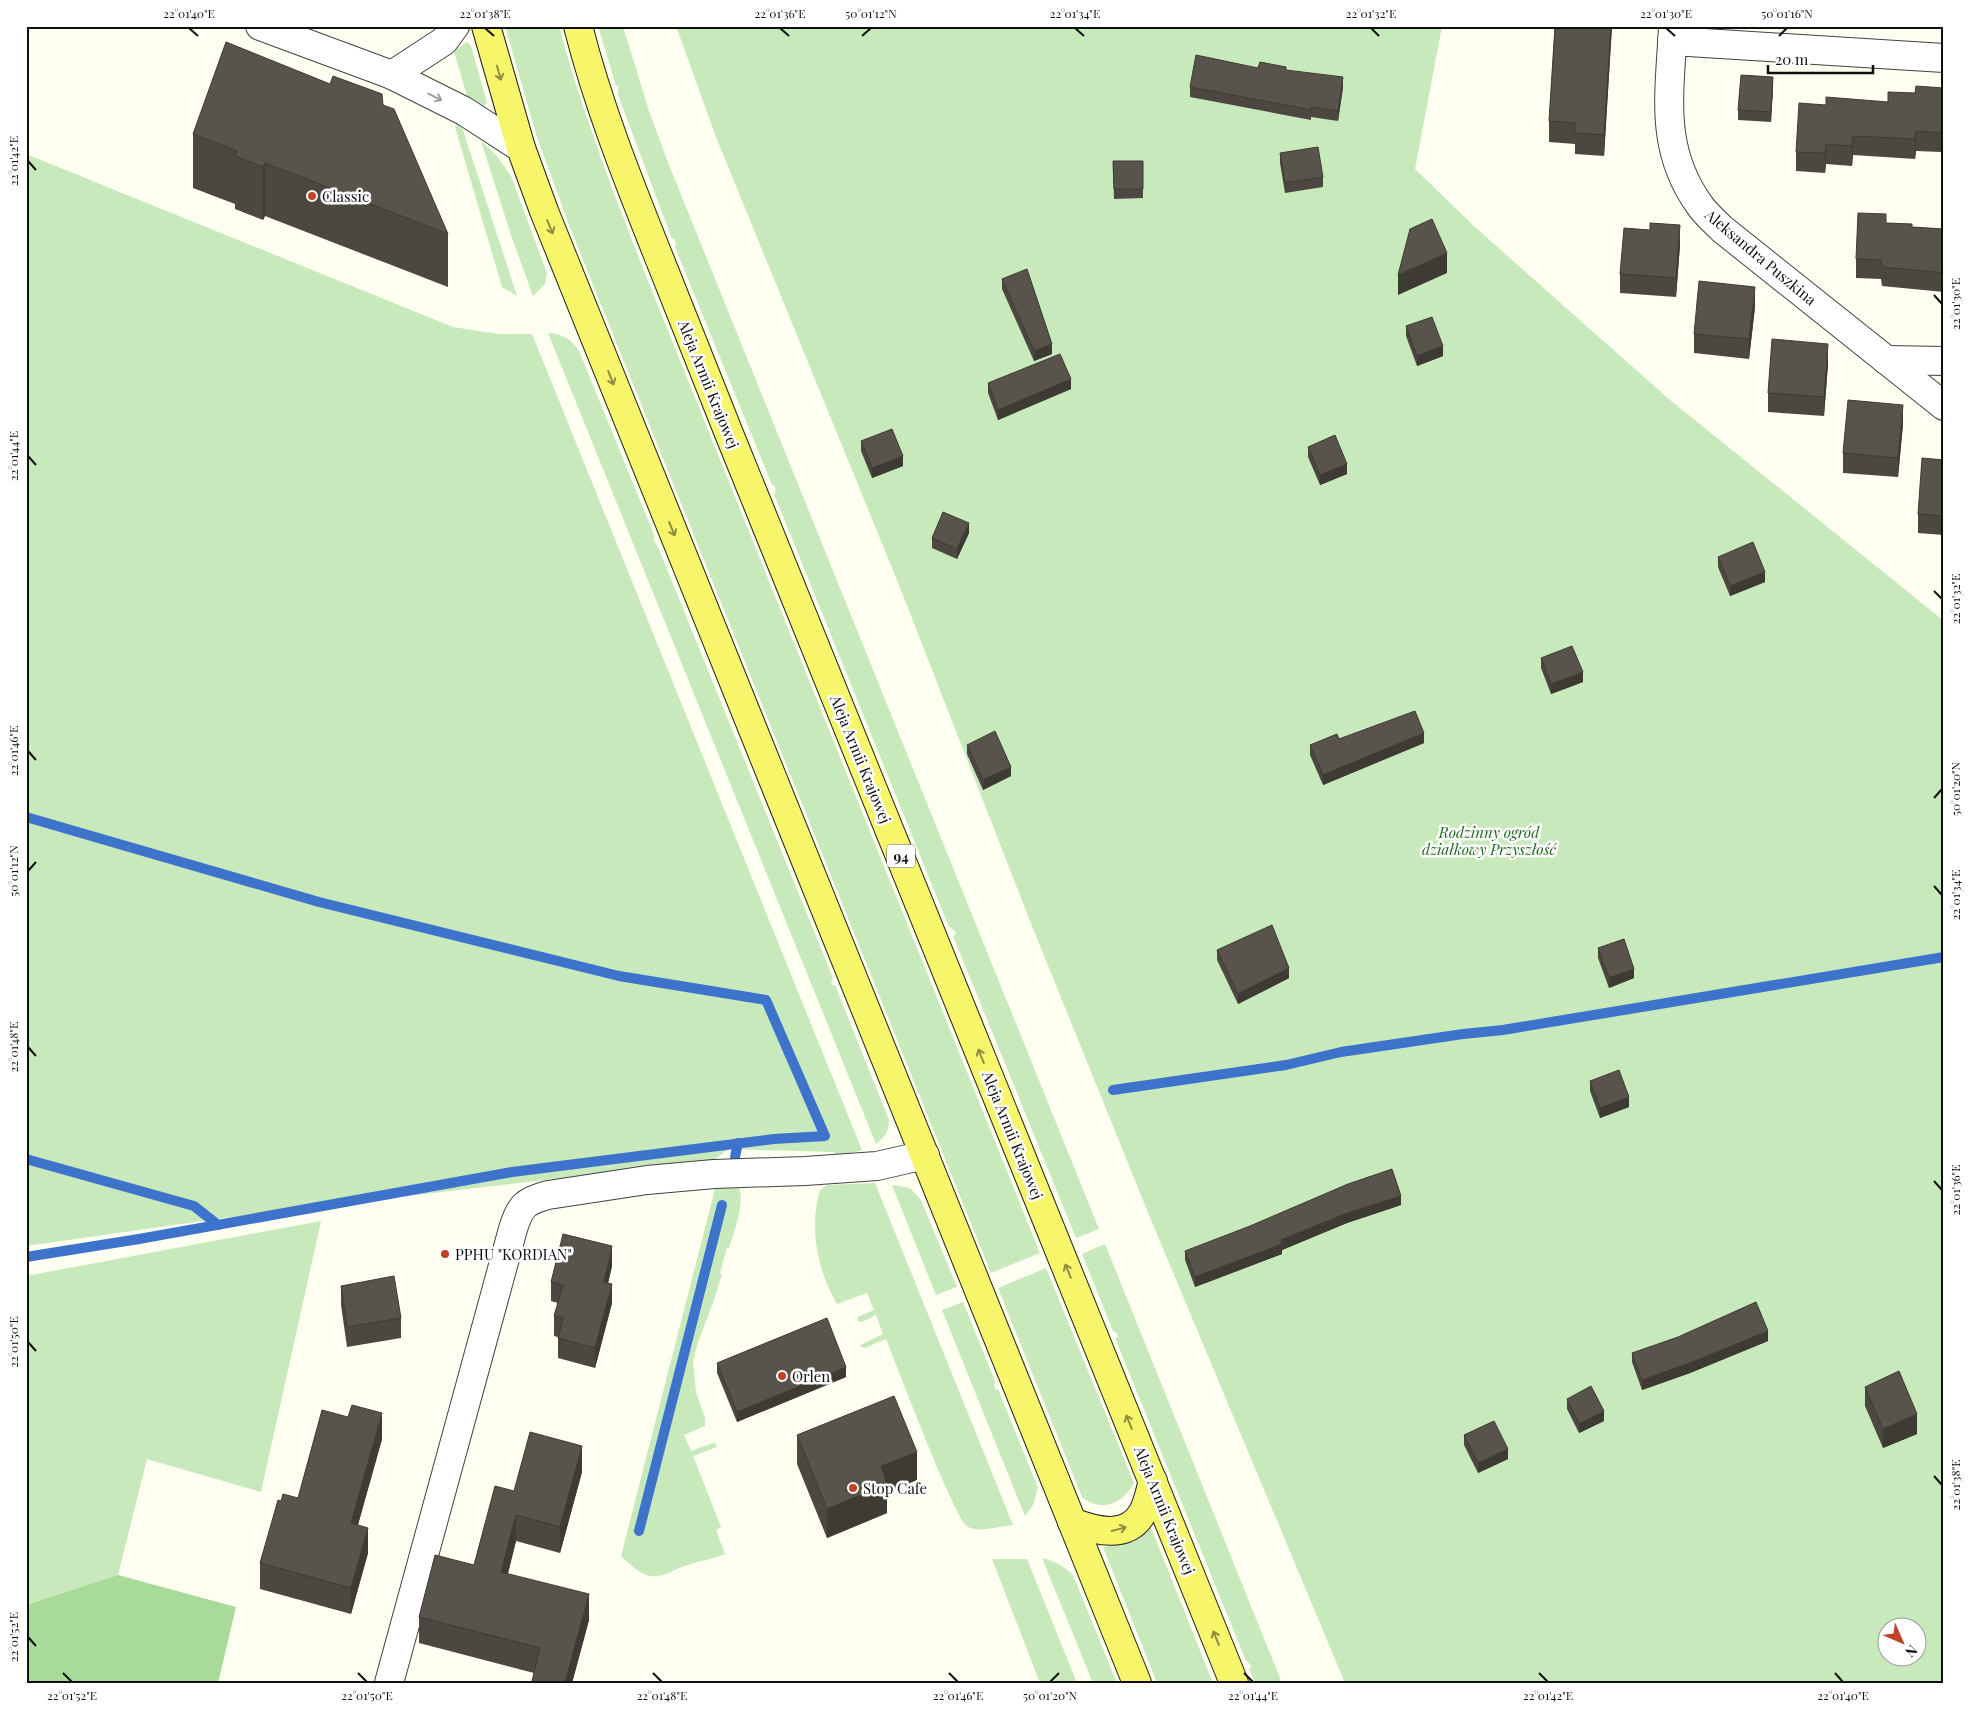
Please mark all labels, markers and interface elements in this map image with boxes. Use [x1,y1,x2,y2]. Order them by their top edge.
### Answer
text: 22°01'40"E [163,5,215,21]
text: 22°01'38"E [459,5,511,21]
text: 22°01'36"E [755,5,805,21]
text: 50°01'12"N [845,5,897,21]
text: 22°01'34"E [1050,5,1100,21]
text: 22°01'32"E [1346,5,1396,21]
text: 22°01'30"E [1640,5,1692,21]
text: 50°01'16"N [1761,5,1813,21]
scale bar [1768,42,1872,74]
text: 20 m [1775,49,1809,69]
one-way arrow [495,65,505,81]
one-way arrow [428,92,443,102]
text: 22°01'42"E [5,136,21,186]
place label: Classic [322,186,369,206]
marker: Classic [306,190,318,202]
street label: Aleksandra Puszkina [1700,204,1821,310]
one-way arrow [547,220,556,235]
text: 22°01'30"E [1947,278,1963,330]
street label: Aleja Armii Krajowej [674,316,744,451]
one-way arrow [606,370,616,385]
text: 22°01'44"E [5,431,21,481]
one-way arrow [667,521,677,536]
text: 22°01'32"E [1947,574,1963,624]
street label: Aleja Armii Krajowej [826,691,896,826]
text: 22°01'46"E [5,726,21,776]
text: 50°01'20"N [1947,761,1963,816]
park label: Rodzinny ogród działkowy Przyszłość [1422,822,1557,859]
road number: 94 [887,844,915,868]
text: 50°01'12"N [5,845,21,897]
text: 22°01'34"E [1947,870,1963,920]
text: 22°01'48"E [5,1022,21,1072]
one-way arrow [976,1048,985,1063]
street label: Aleja Armii Krajowej [978,1067,1048,1202]
text: 22°01'36"E [1947,1165,1963,1215]
place label: PPHU "KORDIAN" [455,1244,572,1264]
marker: PPHU "KORDIAN" [439,1248,451,1260]
one-way arrow [1063,1264,1073,1279]
text: 22°01'50"E [5,1316,21,1368]
place label: Orlen [792,1366,830,1386]
marker: Orlen [776,1370,788,1382]
one-way arrow [1124,1415,1133,1430]
street label: Aleja Armii Krajowej [1130,1442,1200,1577]
text: 22°01'38"E [1947,1459,1963,1511]
place label: Stop Cafe [863,1478,927,1498]
marker: Stop Cafe [847,1482,859,1494]
one-way arrow [1110,1524,1126,1533]
text: 22°01'52"E [5,1612,21,1662]
north arrow [1878,1616,1928,1666]
one-way arrow [1211,1630,1220,1646]
text: N [1901,1641,1922,1662]
text: 22°01'52"E [47,1687,97,1703]
text: 22°01'50"E [341,1687,393,1703]
text: 22°01'48"E [637,1687,687,1703]
text: 22°01'46"E [933,1687,983,1703]
text: 50°01'20"N [1023,1687,1078,1703]
text: 22°01'44"E [1228,1687,1278,1703]
text: 22°01'42"E [1523,1687,1573,1703]
text: 22°01'40"E [1817,1687,1869,1703]

